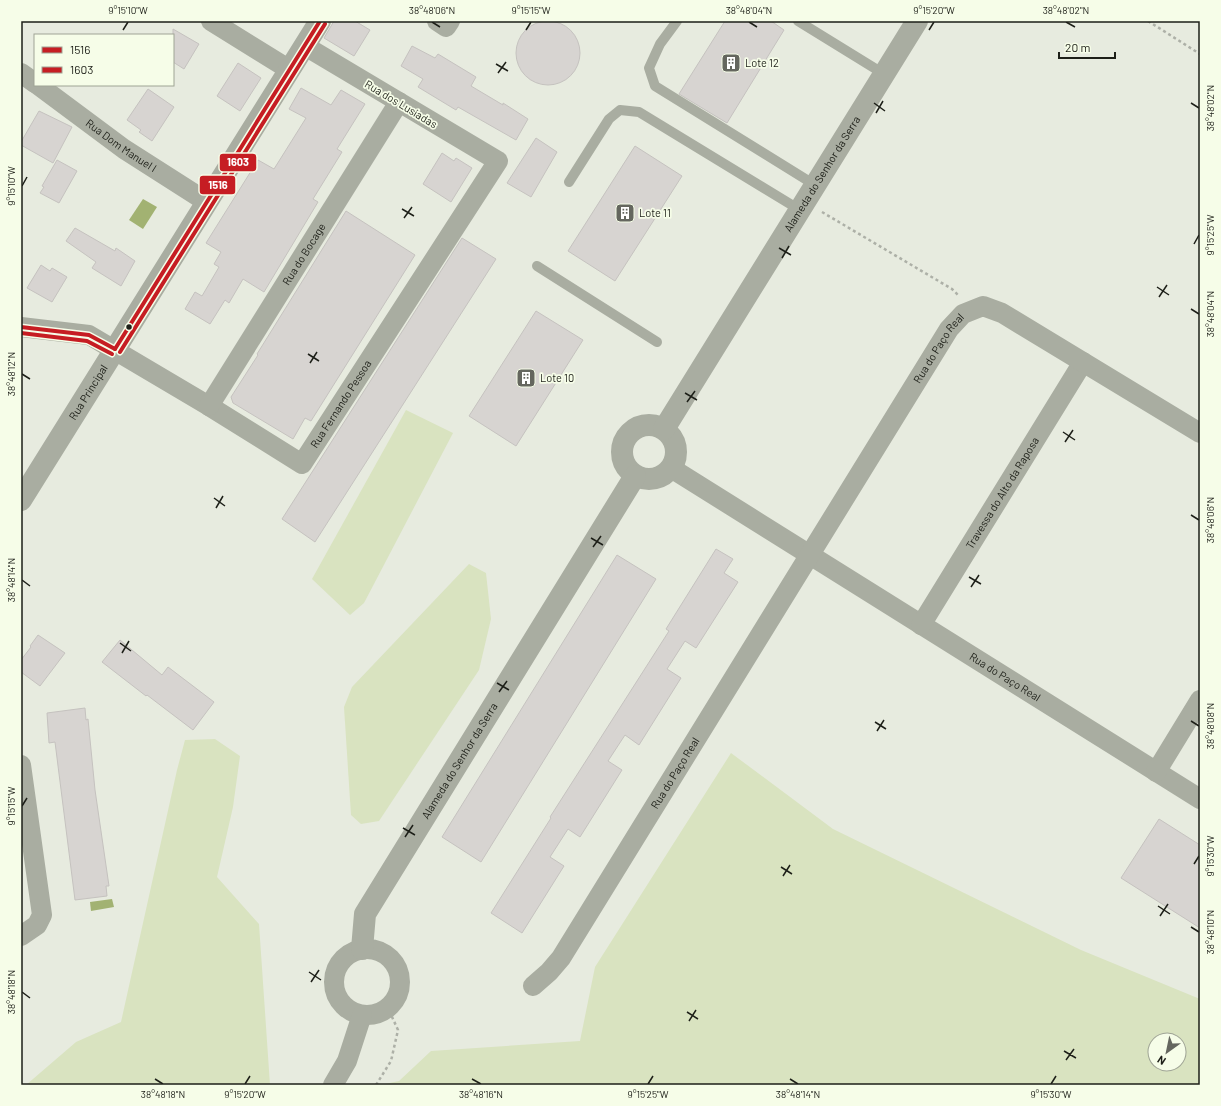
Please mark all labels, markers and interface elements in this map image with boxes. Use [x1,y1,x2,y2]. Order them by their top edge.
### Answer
text: 9°15'10"W [108,4,148,16]
text: 38°48'06"N [409,4,455,16]
text: 9°15'15"W [511,4,551,16]
text: 38°48'04"N [726,4,772,16]
text: 9°15'20"W [913,4,955,16]
text: 38°48'02"N [1043,4,1089,16]
legend [34,34,174,86]
scale bar [1059,34,1115,60]
text: 20 m [1065,40,1091,54]
text: 1516 [70,42,90,56]
building icon: Lote 12 [720,52,742,74]
place label: Lote 12 [745,56,779,69]
text: 1603 [70,62,93,76]
street label: Rua dos Lusíadas [363,77,440,130]
text: 38°48'02"N [1204,85,1216,131]
street label: Alameda do Senhor da Serra [781,113,862,234]
street label: Rua Dom Manuel I [84,116,159,174]
line badge: 1603 [219,153,257,172]
text: 1603 [227,155,249,168]
text: 9°15'10"W [5,166,17,206]
line badge: 1516 [199,175,236,195]
text: 1516 [208,178,228,191]
building icon: Lote 11 [614,202,636,224]
place label: Lote 11 [639,206,671,219]
text: 9°15'25"W [1204,214,1216,255]
street label: Rua do Bocage [279,220,328,287]
text: 38°48'04"N [1204,291,1216,337]
street label: Rua do Paço Real [910,310,966,385]
unlabelled marker [124,322,134,332]
text: 38°48'12"N [5,352,17,396]
street label: Rua Fernando Pessoa [307,357,374,450]
street label: Rua Principal [66,362,110,422]
building icon: Lote 10 [515,367,537,389]
place label: Lote 10 [540,371,574,384]
street label: Travessa do Alto da Raposa [963,434,1041,551]
text: 38°48'06"N [1204,497,1216,543]
text: 38°48'14"N [5,558,17,602]
street label: Rua do Paço Real [967,649,1043,704]
street label: Alameda do Senhor da Serra [418,700,500,821]
text: 38°48'08"N [1204,703,1216,749]
street label: Rua do Paço Real [648,735,702,811]
text: 9°15'15"W [5,786,17,826]
text: 9°15'30"W [1204,835,1216,877]
text: 38°48'10"N [1204,910,1216,954]
text: 38°48'18"N [5,970,17,1014]
north arrow [1147,1032,1187,1072]
text: N [1155,1053,1168,1068]
text: 38°48'18"N [141,1088,185,1100]
text: 9°15'20"W [224,1088,266,1100]
text: 38°48'16"N [459,1088,503,1100]
text: 9°15'25"W [628,1088,669,1100]
text: 38°48'14"N [776,1088,820,1100]
text: 9°15'30"W [1030,1088,1072,1100]

